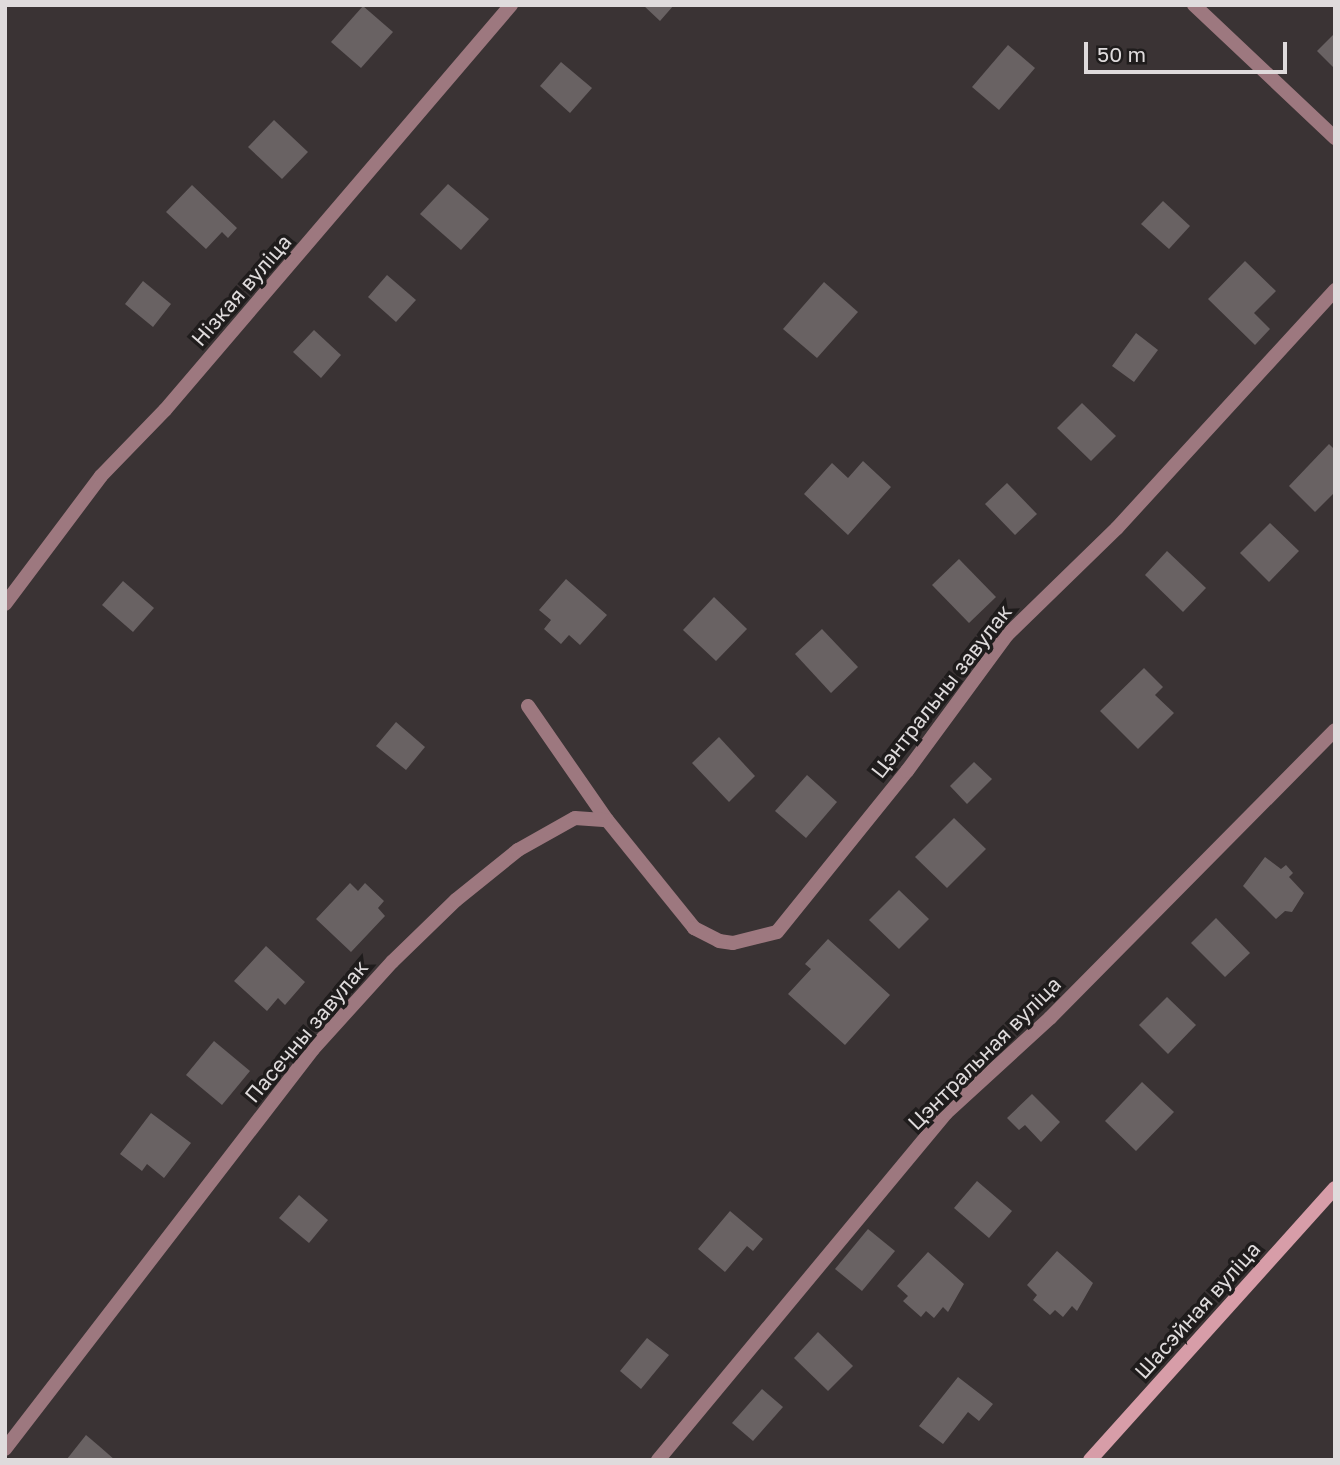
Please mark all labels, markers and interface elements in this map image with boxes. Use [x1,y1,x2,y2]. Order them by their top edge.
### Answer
scale bar [1088,28,1291,72]
text: 50 m [1097,41,1146,67]
street label: Нізкая вуліца [186,229,296,351]
street label: Цэнтральны завулак [865,599,1017,783]
street label: Пасечны завулак [239,955,373,1107]
street label: Цэнтральная вуліца [902,971,1066,1135]
street label: Шасэйная вуліца [1129,1236,1265,1384]

